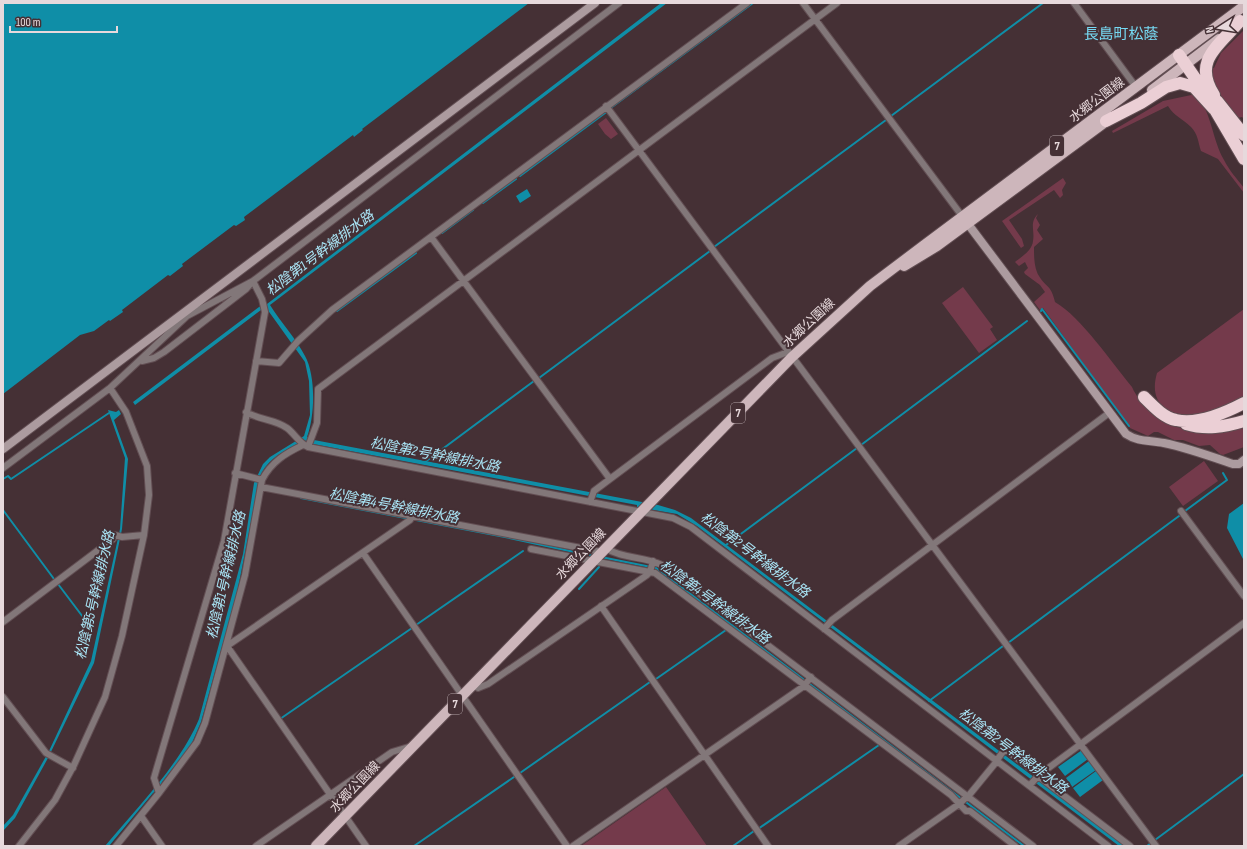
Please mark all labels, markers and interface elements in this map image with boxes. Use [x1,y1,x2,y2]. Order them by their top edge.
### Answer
scale bar [10,8,117,34]
north arrow [1199,8,1239,48]
text: 100 m [16,15,41,30]
district label: 長島町松蔭 [1083,25,1159,44]
text: N [1203,26,1217,34]
street label: 水郷公園線 [1066,74,1128,126]
road number: 7 [1050,136,1064,156]
water label: 松陰第1号幹線排水路 [263,206,378,299]
street label: 水郷公園線 [780,295,838,351]
road number: 7 [731,403,745,423]
water label: 松陰第2号幹線排水路 [369,434,502,476]
water label: 松陰第4号幹線排水路 [328,485,461,527]
water label: 松陰第1号幹線排水路 [203,508,249,641]
water label: 松陰第2号幹線排水路 [697,509,813,602]
street label: 水郷公園線 [553,525,609,583]
water label: 松陰第5号幹線排水路 [72,528,118,661]
water label: 松陰第4号幹線排水路 [657,556,774,648]
road number: 7 [448,694,462,714]
water label: 松陰第2号幹線排水路 [955,705,1071,798]
street label: 水郷公園線 [327,758,383,816]

